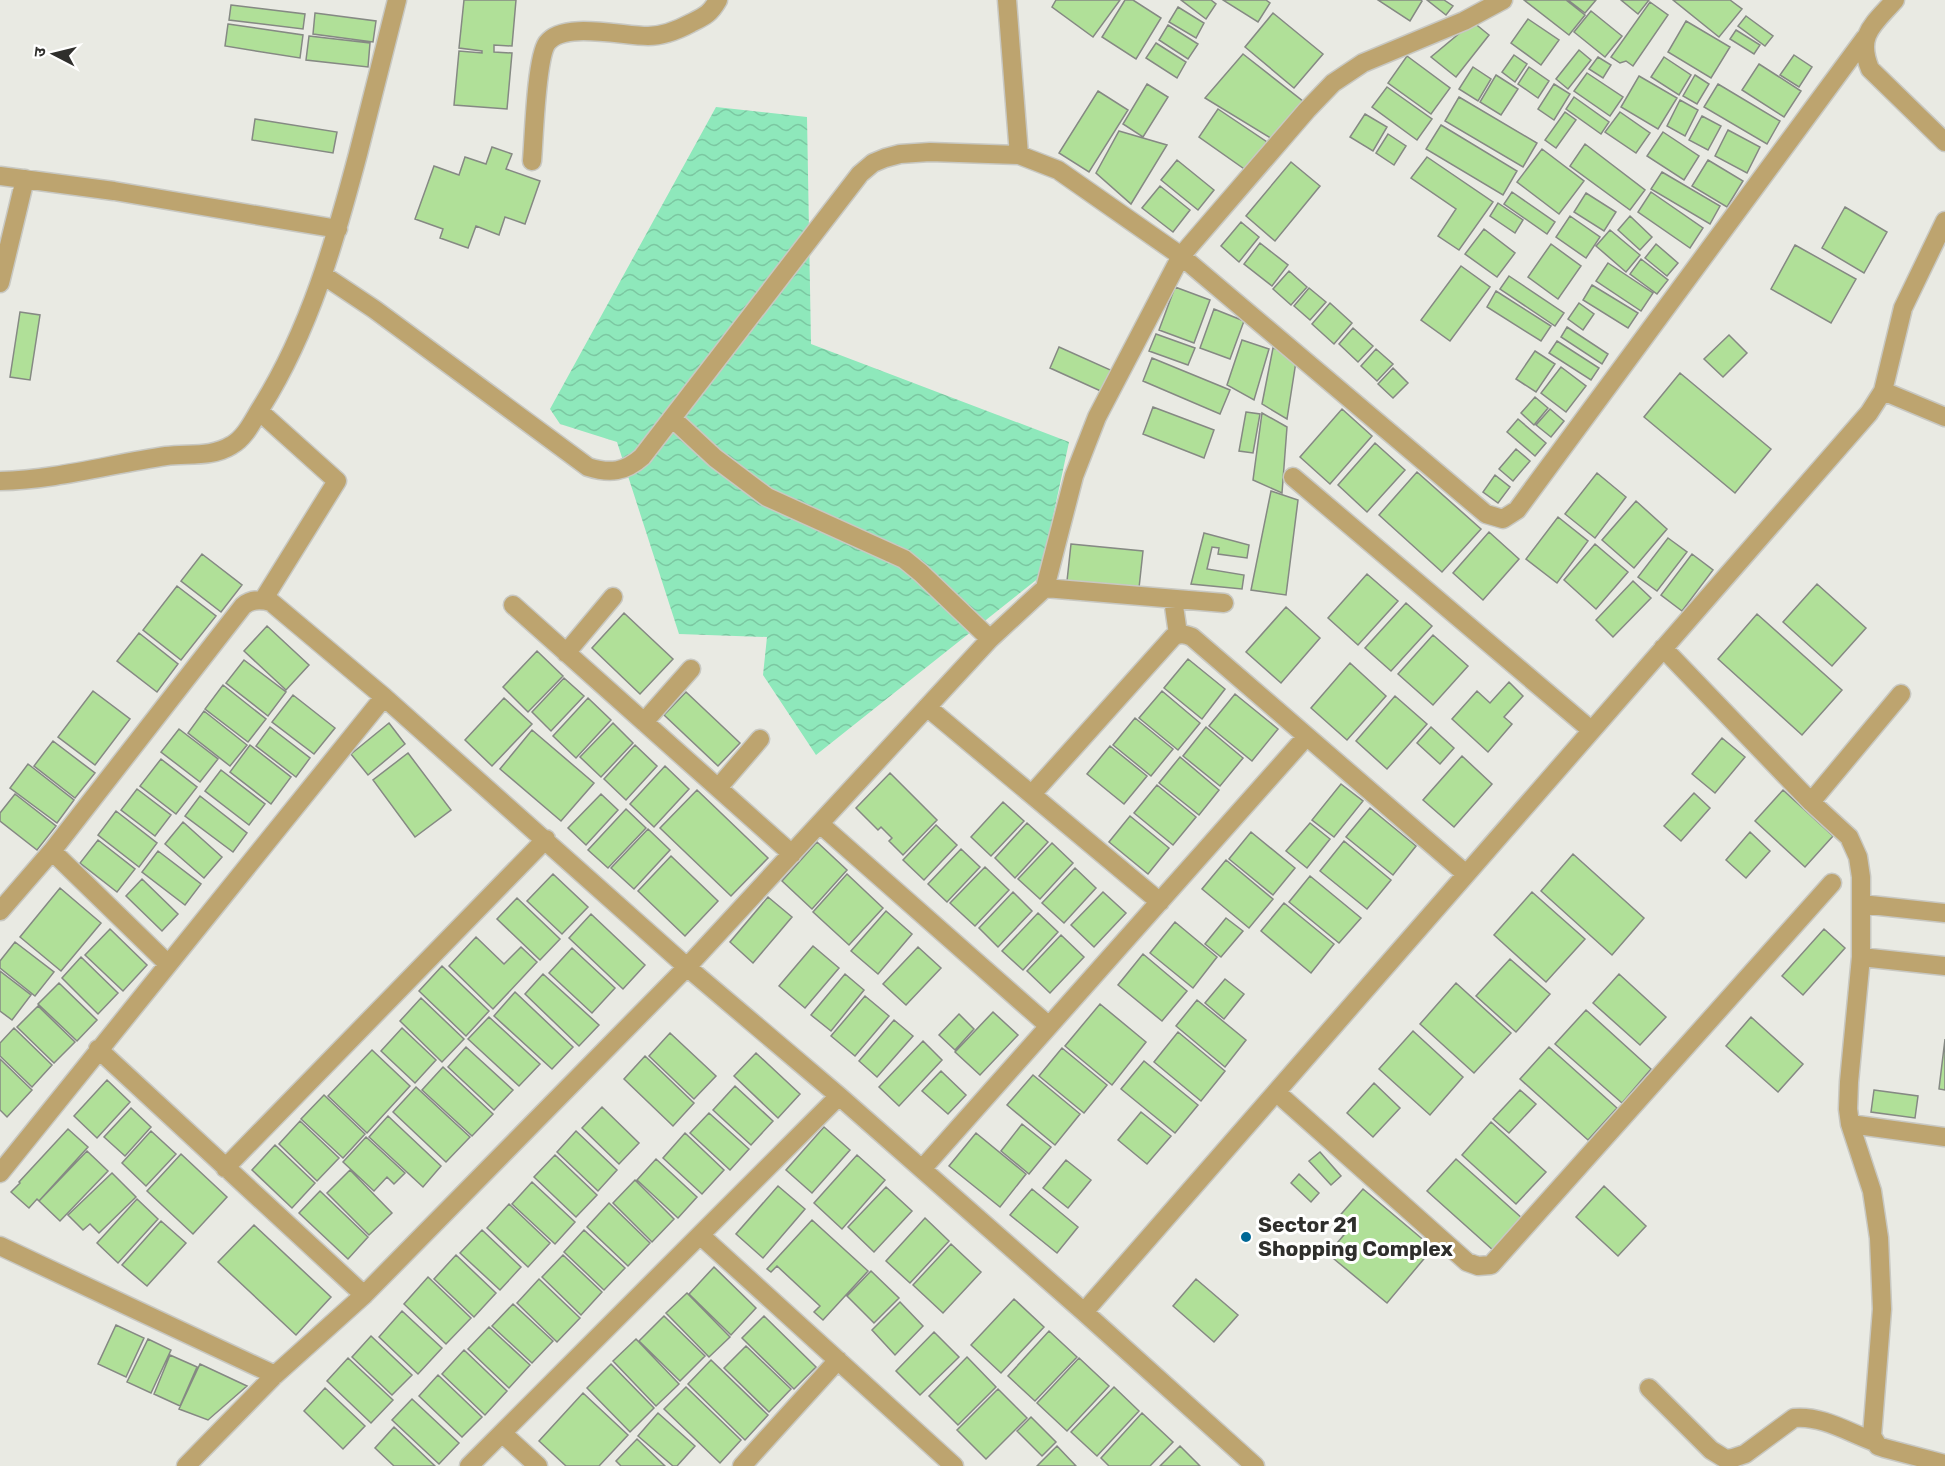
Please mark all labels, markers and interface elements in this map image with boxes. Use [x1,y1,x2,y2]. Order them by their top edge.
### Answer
north arrow [24,24,84,84]
text: उ [30,46,50,58]
place label: Sector 21 Shopping Complex [1258,1212,1453,1261]
marker: Sector 21 Shopping Complex [1239,1230,1253,1244]

